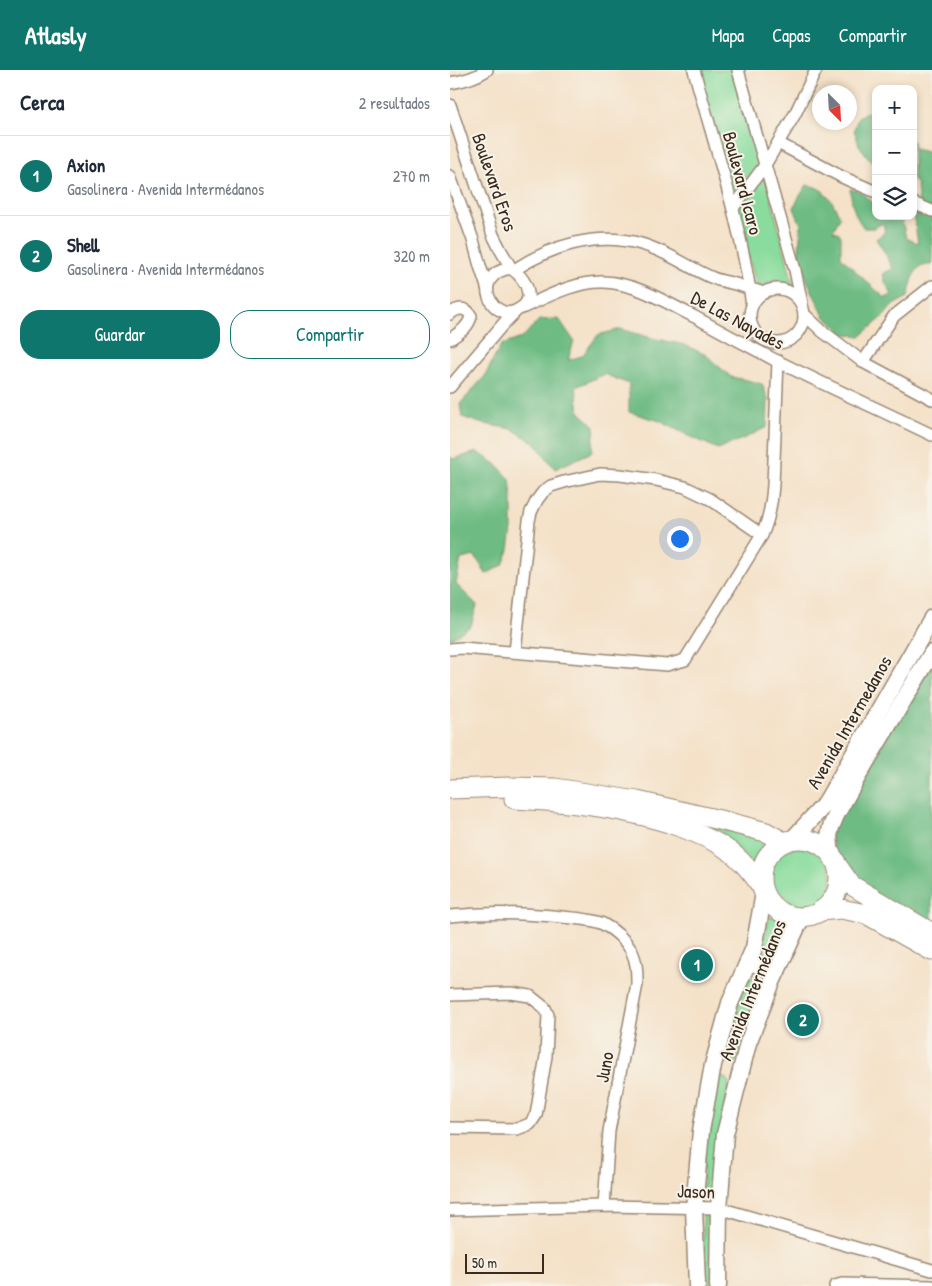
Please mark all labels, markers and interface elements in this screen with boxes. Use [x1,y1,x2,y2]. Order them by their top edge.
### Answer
text: Atlasly [25,19,87,51]
text: Mapa [712,23,744,48]
text: Capas [772,23,811,48]
text: Compartir [839,23,907,48]
north arrow [812,85,857,130]
map controls [872,85,917,220]
button: + [872,85,917,130]
text: Cerca [20,88,64,117]
text: 2 resultados [359,92,430,114]
street label: Boulevard Icaro [717,128,769,238]
street label: Boulevard Eros [466,129,524,235]
button: − [872,130,917,175]
text: Axion [67,152,105,178]
text: 1 [33,165,39,187]
text: 270 m [393,165,430,187]
button: layers [872,175,917,220]
text: Gasolinera · Avenida Intermédanos [67,178,264,200]
text: Shell [67,232,99,258]
text: 2 [32,245,40,267]
text: 320 m [394,245,430,267]
text: Gasolinera · Avenida Intermédanos [67,258,264,280]
street label: De Las Nayades [687,284,789,356]
button: Guardar [20,310,220,359]
button: Compartir [230,310,430,359]
your location [667,526,693,552]
street label: Avenida Intermedanos [800,651,898,793]
street label: Avenida Intermédanos [712,916,792,1064]
pin: 1 [681,946,713,984]
pin: 2 [787,1001,819,1039]
street label: Juno [588,1049,620,1085]
street label: Jason [677,1177,715,1205]
scale bar [465,1251,544,1274]
text: 50 m [472,1253,497,1272]

